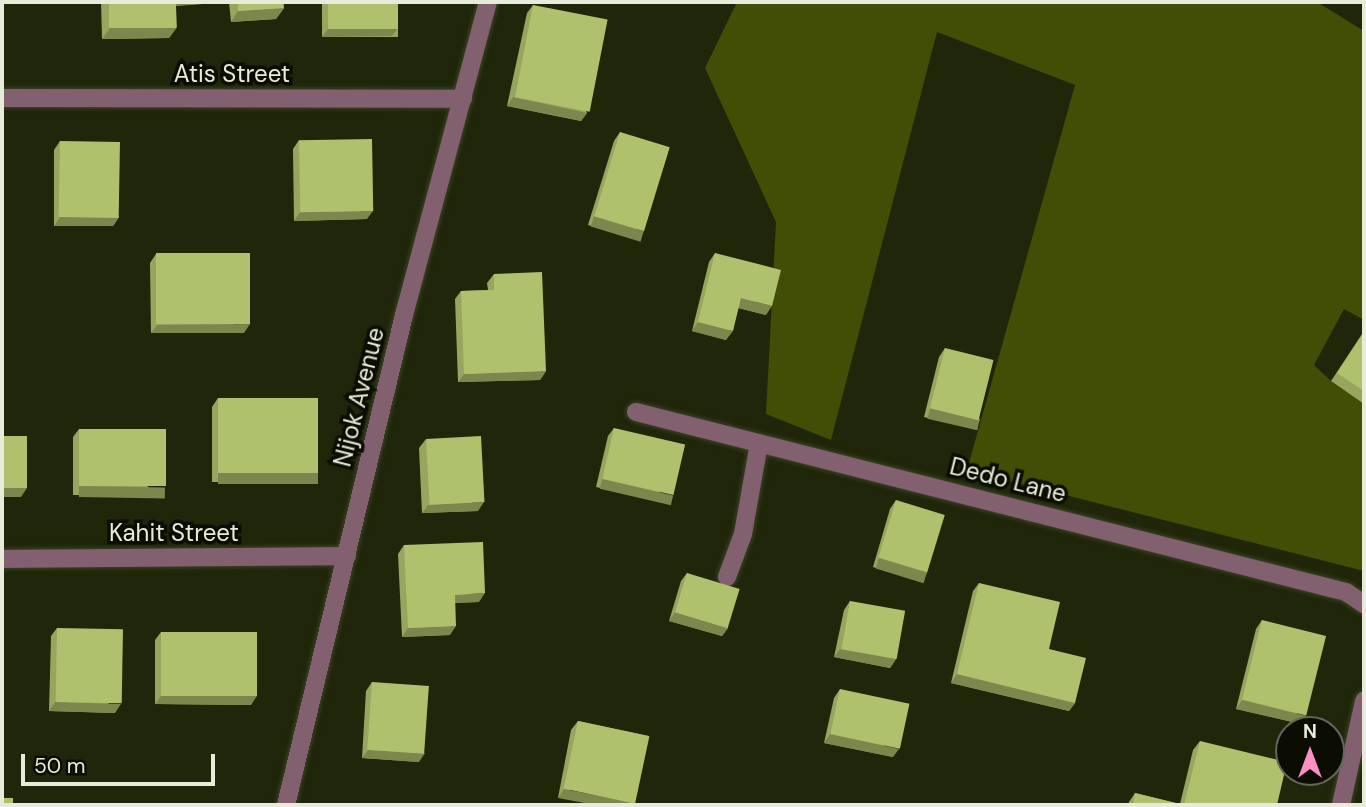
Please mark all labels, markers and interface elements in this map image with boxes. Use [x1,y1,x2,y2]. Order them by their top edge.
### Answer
street label: Atis Street [174,60,290,88]
street label: Nijok Avenue [328,324,390,470]
street label: Dedo Lane [947,452,1069,508]
street label: Kahit Street [109,519,239,547]
north arrow [1275,716,1345,786]
text: N [1303,719,1317,744]
scale bar [24,740,219,784]
text: 50 m [34,752,85,780]

